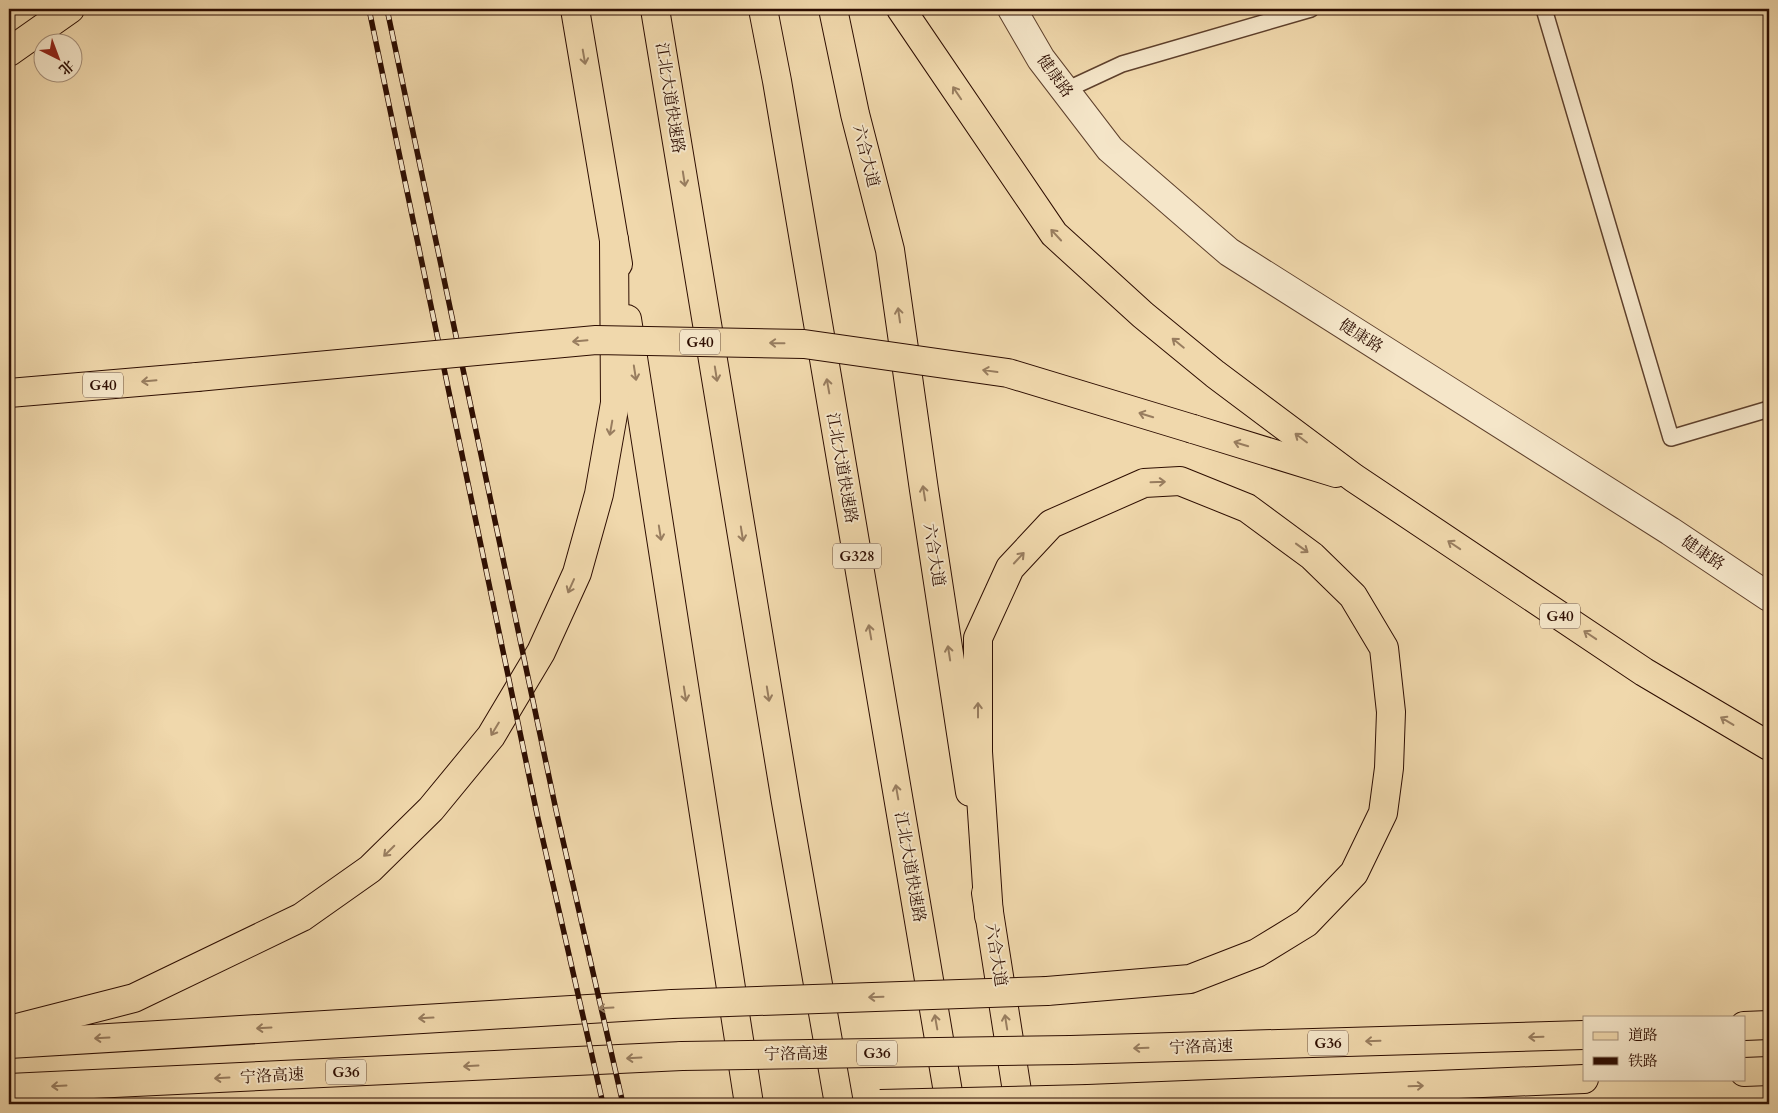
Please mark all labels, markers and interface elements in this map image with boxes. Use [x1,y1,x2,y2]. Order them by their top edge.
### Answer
north arrow [32,32,82,82]
street label: 江北大道快速路 [650,41,690,155]
one-way arrow [579,48,589,64]
street label: 健康路 [1032,50,1078,102]
text: 北 [55,56,78,79]
one-way arrow [952,86,962,100]
street label: 六合大道 [848,122,884,190]
one-way arrow [679,170,689,186]
one-way arrow [1050,229,1062,241]
one-way arrow [894,307,904,323]
street label: 健康路 [1335,314,1387,358]
road number: G40 [680,330,720,354]
one-way arrow [572,336,588,346]
one-way arrow [1172,337,1185,348]
one-way arrow [769,339,785,348]
one-way arrow [630,364,640,380]
one-way arrow [711,365,721,381]
one-way arrow [983,365,999,375]
road number: G40 [83,372,123,398]
one-way arrow [141,376,157,386]
one-way arrow [823,378,833,394]
one-way arrow [1139,410,1155,419]
street label: 江北大道快速路 [821,411,863,525]
one-way arrow [605,420,615,436]
one-way arrow [1295,433,1308,444]
one-way arrow [1233,438,1249,448]
one-way arrow [1149,478,1165,487]
one-way arrow [919,485,929,501]
street label: 六合大道 [918,522,950,588]
one-way arrow [655,525,665,541]
one-way arrow [737,526,747,542]
street label: 健康路 [1677,530,1729,576]
one-way arrow [1448,540,1462,550]
one-way arrow [1295,543,1309,553]
road number: G328 [833,544,881,568]
one-way arrow [1013,552,1025,564]
one-way arrow [566,578,575,593]
road number: G40 [1540,604,1580,628]
one-way arrow [865,625,875,641]
one-way arrow [1583,630,1597,640]
one-way arrow [944,646,954,662]
one-way arrow [680,685,690,701]
one-way arrow [764,686,774,702]
one-way arrow [973,703,983,719]
one-way arrow [1721,716,1735,726]
one-way arrow [490,722,500,736]
one-way arrow [892,785,902,801]
street label: 江北大道快速路 [889,810,931,924]
one-way arrow [382,845,395,857]
street label: 六合大道 [980,922,1012,988]
one-way arrow [868,992,884,1002]
one-way arrow [598,1003,614,1012]
one-way arrow [418,1014,434,1023]
one-way arrow [931,1014,941,1030]
one-way arrow [1001,1014,1011,1030]
legend [1583,1016,1746,1080]
one-way arrow [256,1024,272,1033]
text: 道路 [1628,1025,1658,1045]
road number: G36 [1308,1030,1348,1056]
one-way arrow [1528,1032,1544,1041]
one-way arrow [94,1033,110,1043]
street label: 宁洛高速 [1169,1035,1233,1059]
one-way arrow [1365,1037,1381,1046]
road number: G36 [857,1040,897,1066]
street label: 宁洛高速 [764,1042,828,1066]
one-way arrow [1133,1044,1149,1053]
text: 铁路 [1628,1051,1658,1071]
one-way arrow [626,1054,642,1063]
road number: G36 [326,1060,366,1084]
one-way arrow [464,1062,480,1071]
street label: 宁洛高速 [239,1063,305,1089]
one-way arrow [214,1073,230,1082]
one-way arrow [52,1081,68,1090]
one-way arrow [1408,1081,1424,1091]

